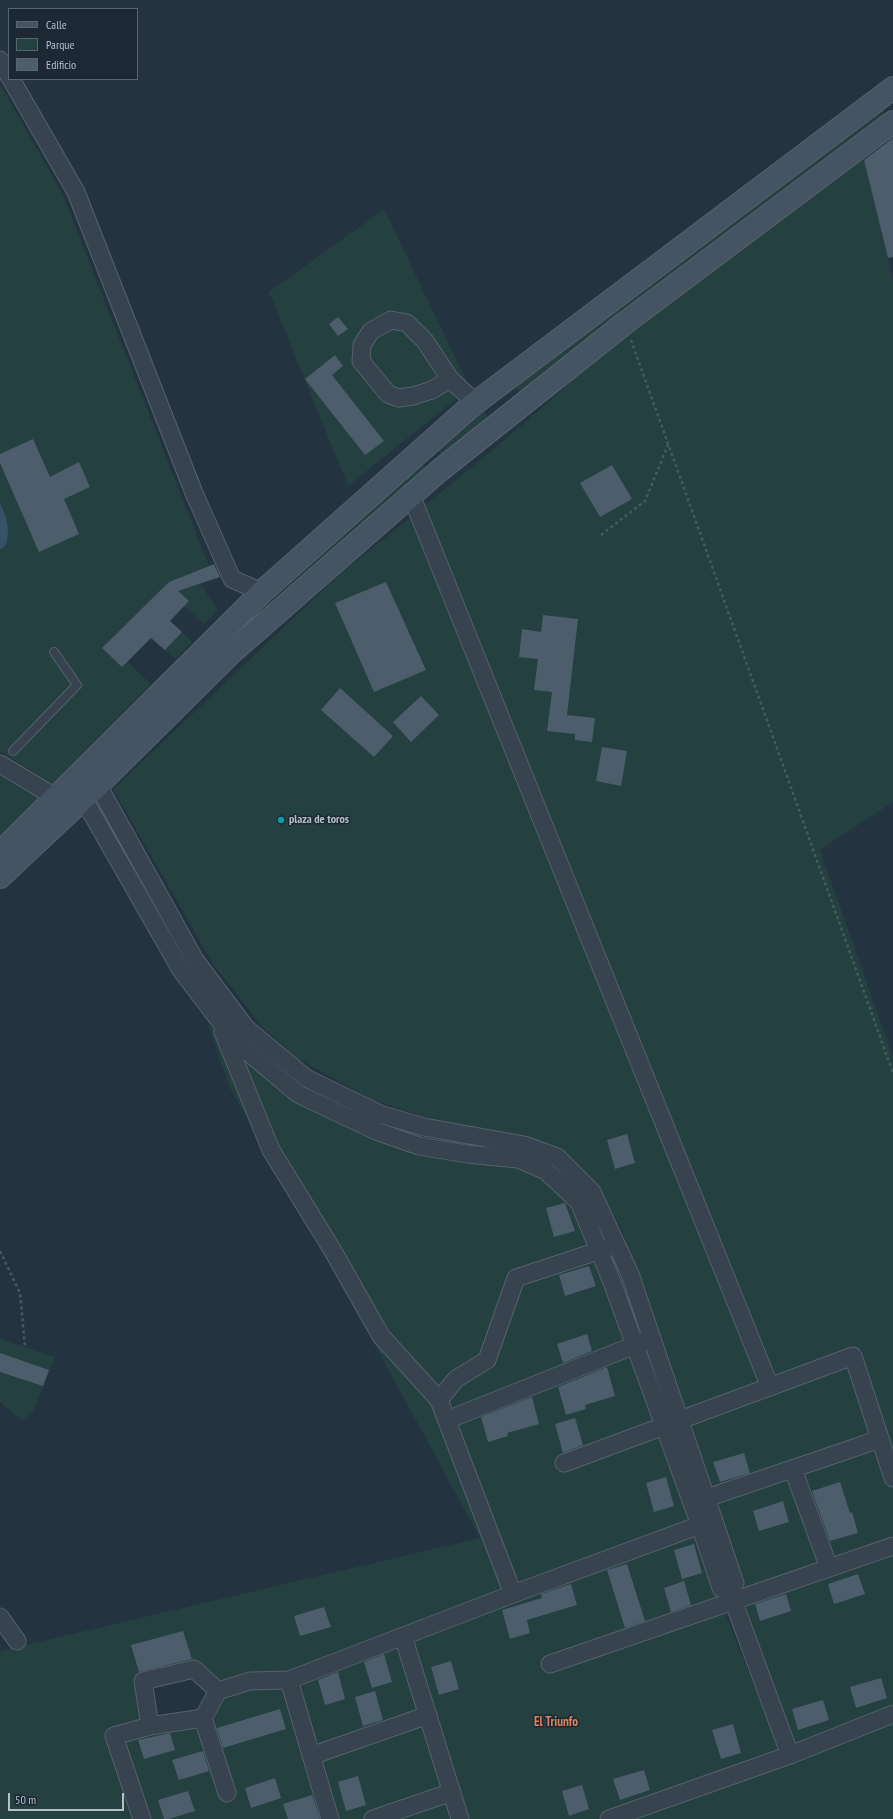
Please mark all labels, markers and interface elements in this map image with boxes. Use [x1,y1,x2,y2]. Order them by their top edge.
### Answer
legend [8,8,138,80]
text: Calle [46,17,67,32]
text: Parque [46,37,75,52]
text: Edificio [46,57,76,72]
place label: plaza de toros [289,813,349,827]
marker: plaza de toros [276,815,286,825]
district label: El Triunfo [534,1714,578,1730]
scale bar [10,1785,126,1811]
text: 50 m [15,1792,36,1807]

